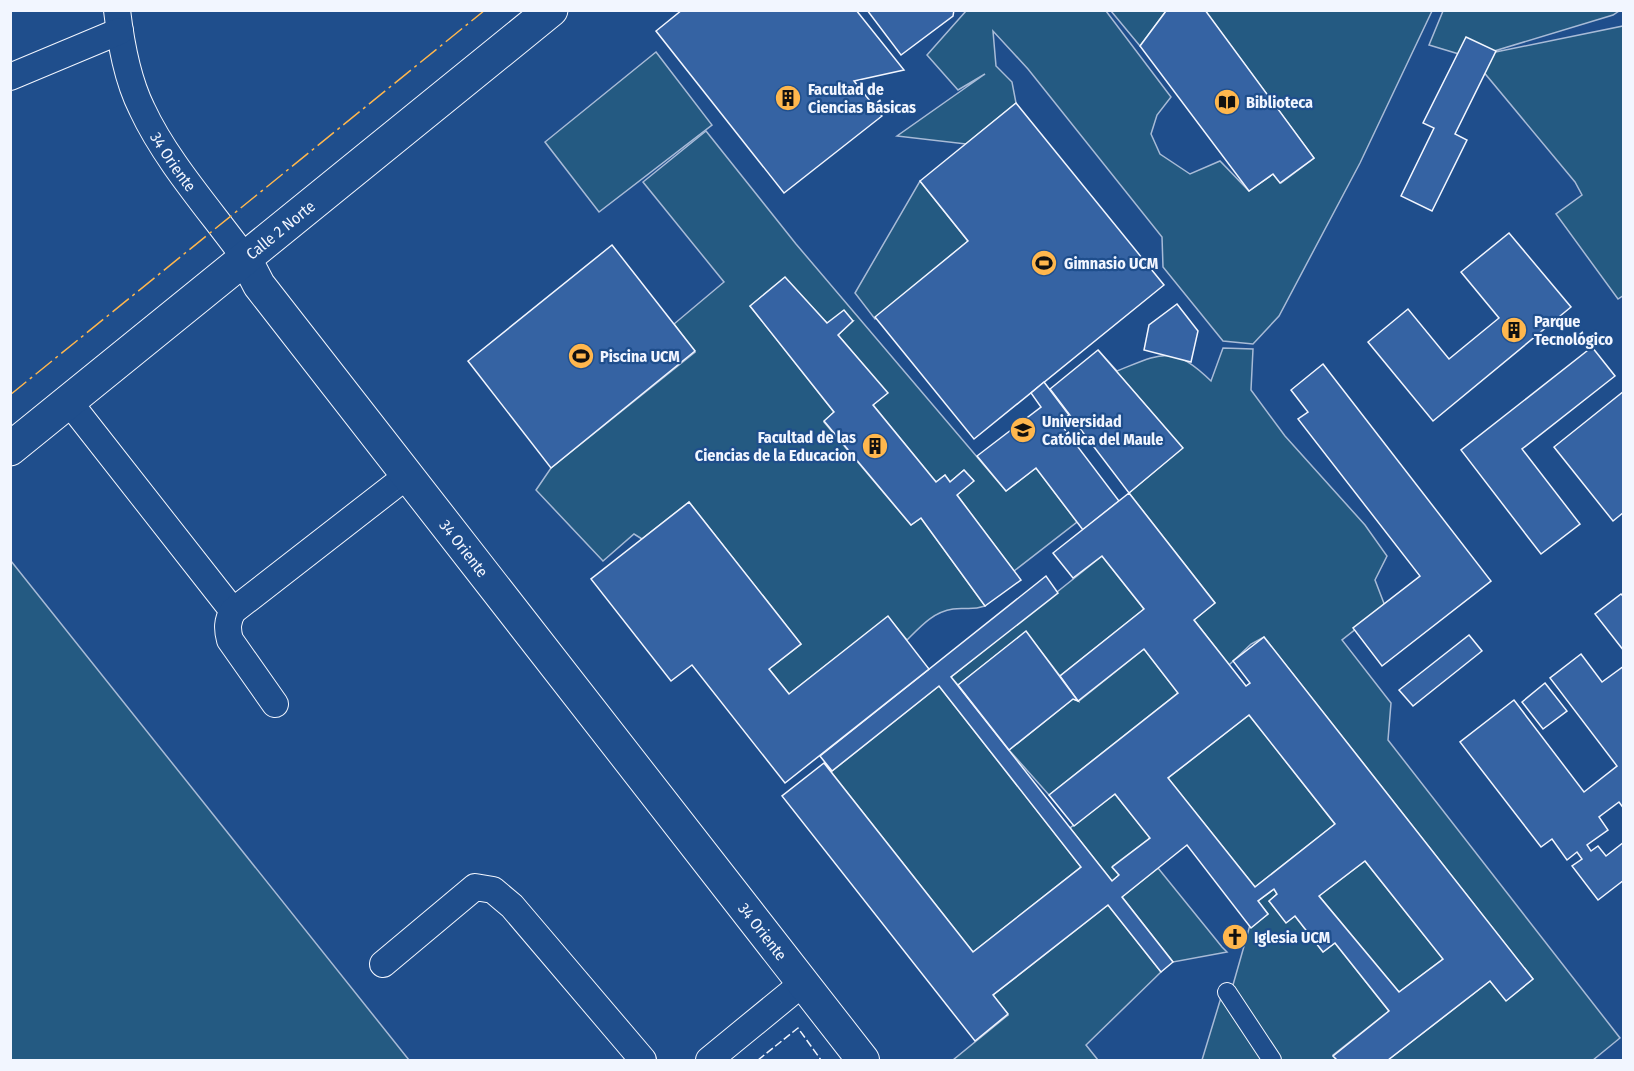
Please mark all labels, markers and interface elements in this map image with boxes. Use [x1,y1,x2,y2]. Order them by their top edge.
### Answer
place label: Facultad de Ciencias Básicas [808,80,916,117]
building icon: Facultad de Ciencias Básicas [773,83,803,113]
library icon: Biblioteca [1212,87,1242,117]
place label: Biblioteca [1246,93,1313,112]
street label: 34 Oriente [147,129,200,195]
street label: Calle 2 Norte [242,196,319,263]
sports icon: Gimnasio UCM [1029,248,1059,278]
place label: Gimnasio UCM [1064,254,1159,273]
place label: Parque Tecnológico [1534,312,1614,349]
building icon: Parque Tecnológico [1499,315,1529,345]
sports icon: Piscina UCM [566,341,596,371]
place label: Piscina UCM [600,347,680,366]
place label: Universidad Católica del Maule [1042,412,1163,449]
school or university icon: Universidad Católica del Maule [1008,415,1038,445]
place label: Facultad de las Ciencias de la Educacion [695,428,856,465]
building icon: Facultad de las Ciencias de la Educacion [860,431,890,461]
street label: 34 Oriente [436,516,492,581]
street label: 34 Oriente [735,899,791,964]
church icon: Iglesia UCM [1220,922,1250,952]
place label: Iglesia UCM [1254,928,1331,947]

